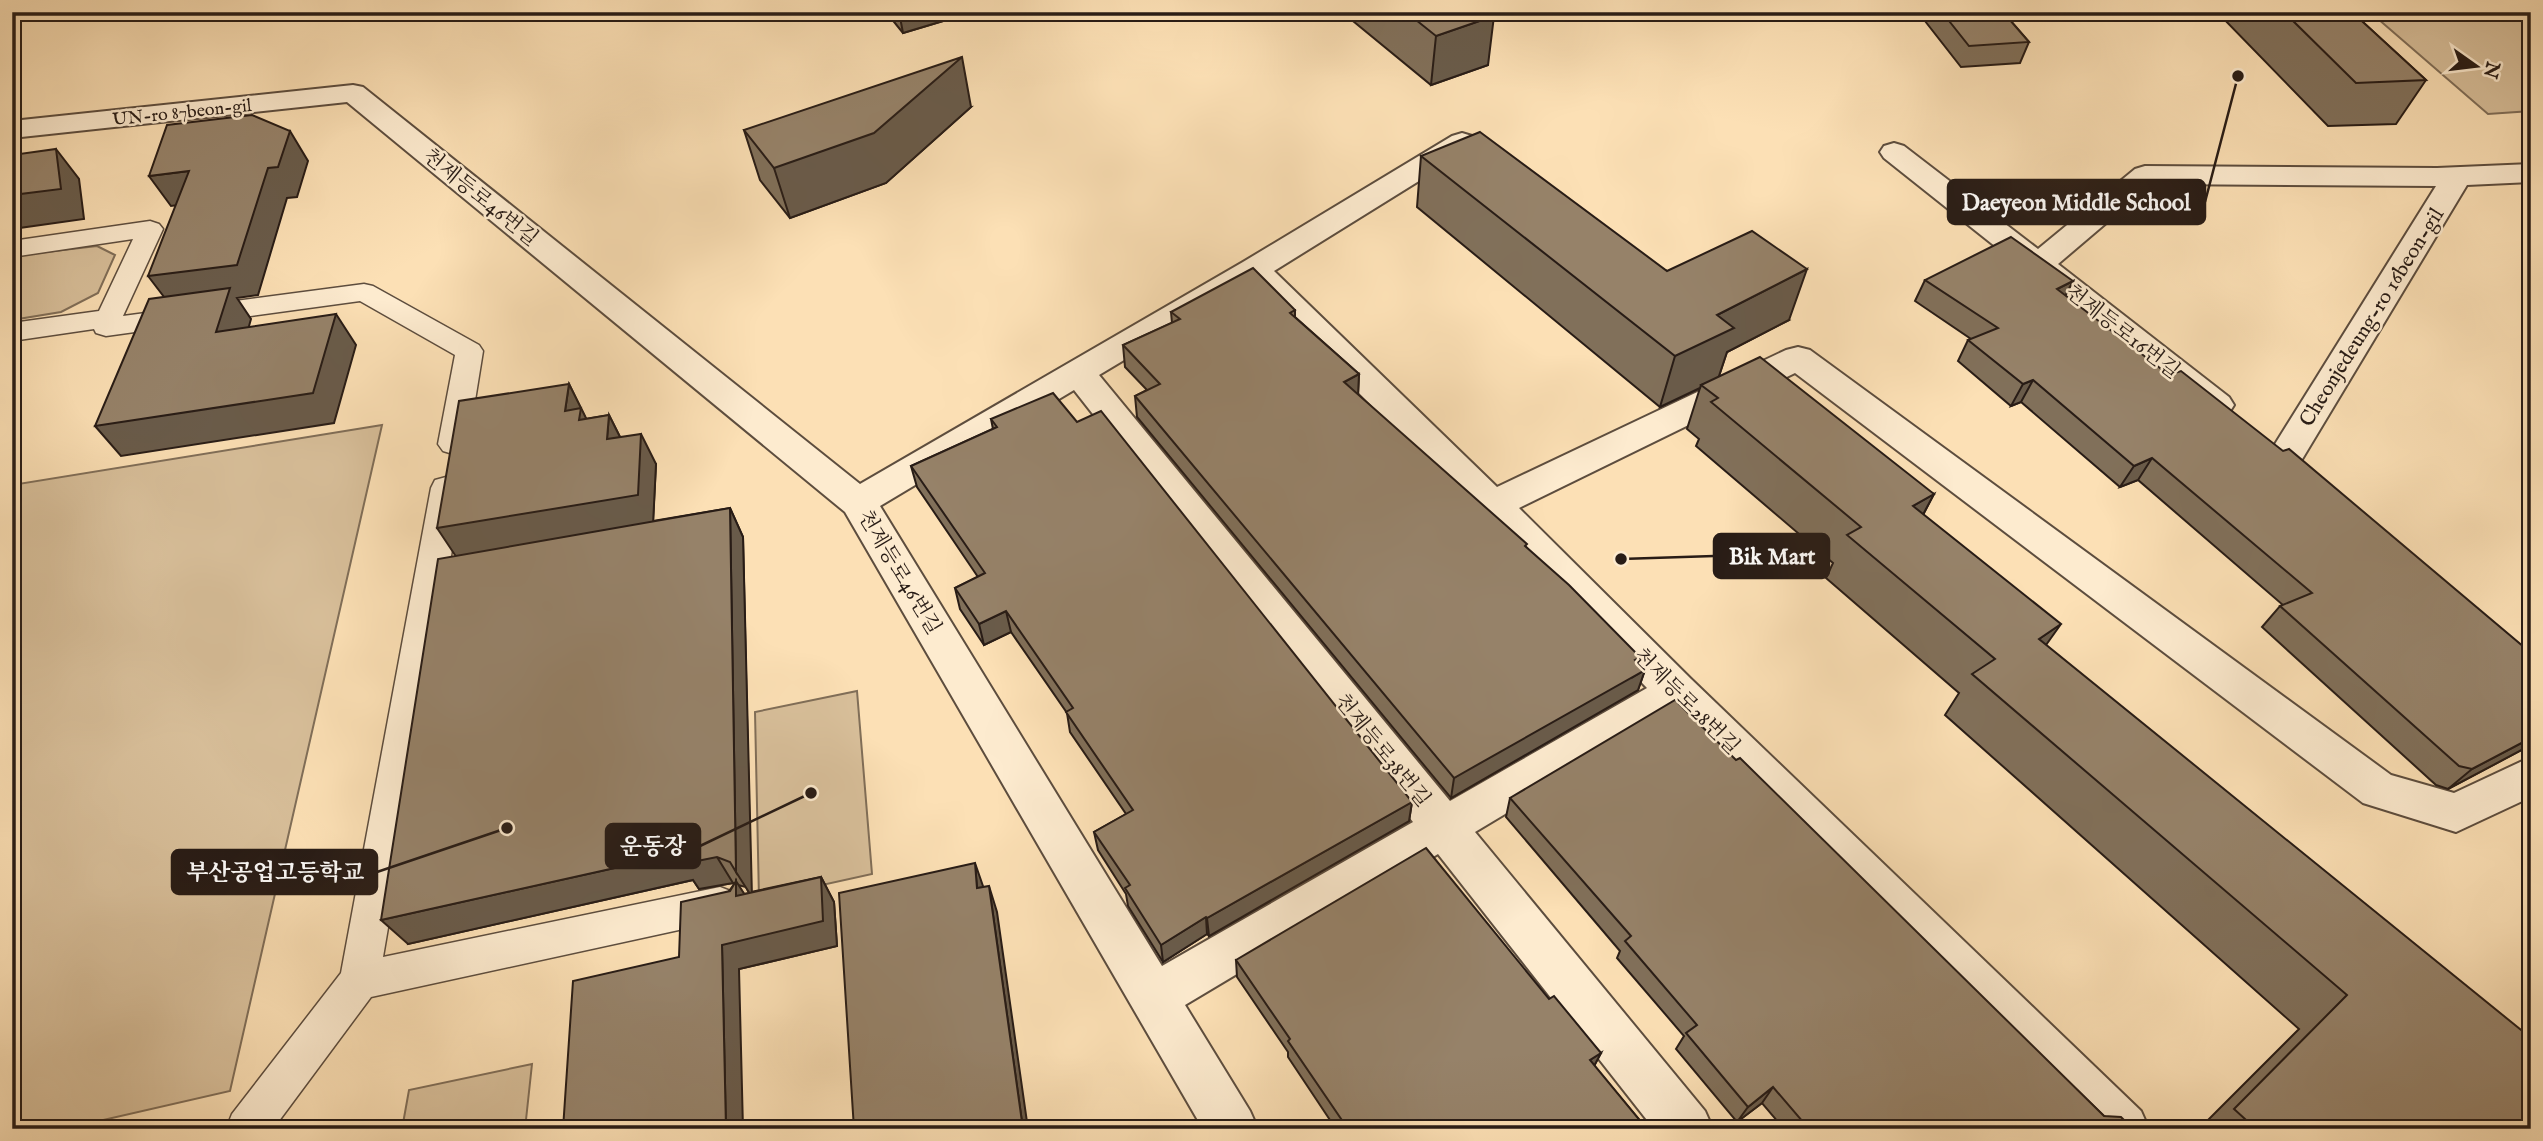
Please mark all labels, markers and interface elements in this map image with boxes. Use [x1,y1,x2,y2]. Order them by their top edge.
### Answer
north arrow [2442,32,2512,102]
text: N [2477,58,2504,81]
street label: UN-ro 87beon-gil [111,95,253,132]
street label: 천제등로46번길 [417,143,543,253]
callout: Daeyeon Middle School [1948,180,2205,224]
text: Daeyeon Middle School [1962,189,2191,218]
street label: Cheonjedeung-ro 16beon-gil [2294,203,2451,432]
street label: 천제등로16번길 [2059,279,2185,385]
street label: 천제등로46번길 [851,505,947,640]
callout: Bik Mart [1714,534,1829,578]
text: Bik Mart [1729,543,1815,572]
street label: 천제등로28번길 [1627,643,1745,761]
street label: 천제등로38번길 [1328,689,1436,813]
callout: 운동장 [606,824,700,868]
text: 운동장 [620,833,687,862]
callout: 부산공업고등학교 [172,850,377,894]
text: 부산공업고등학교 [186,859,365,888]

